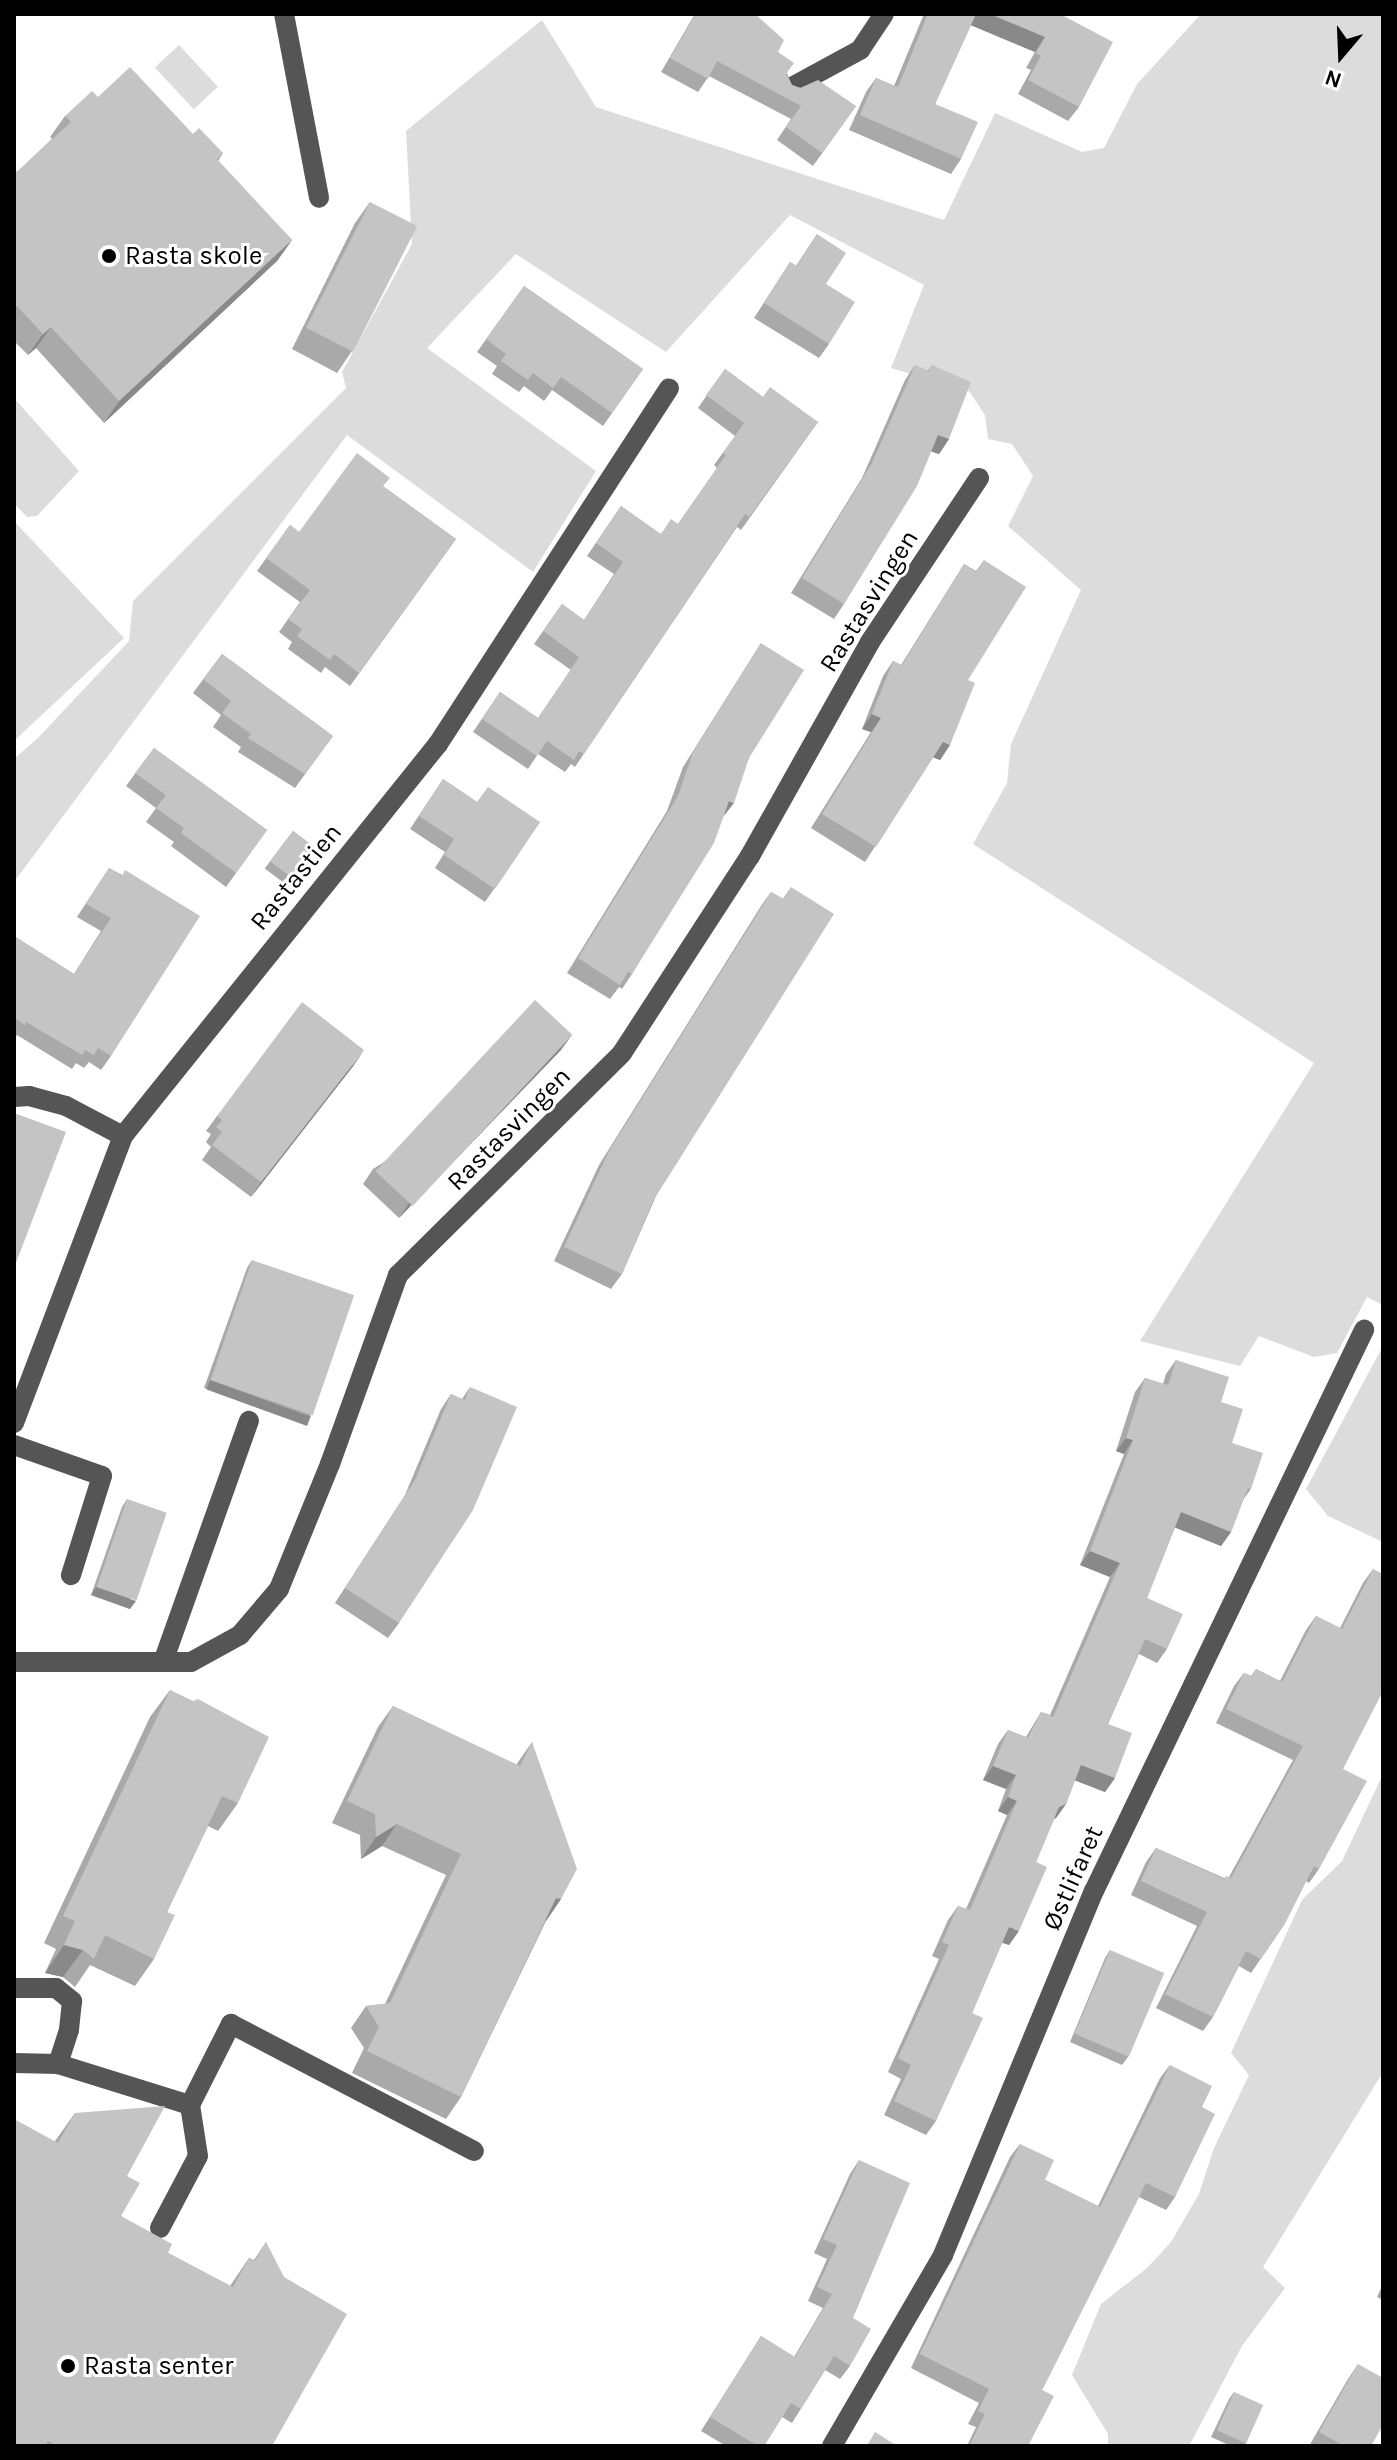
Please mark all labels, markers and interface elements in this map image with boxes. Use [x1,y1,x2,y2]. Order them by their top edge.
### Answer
north arrow [1301,16,1381,96]
text: N [1321,64,1345,94]
place label: Rasta skole [125,240,262,272]
marker: Rasta skole [100,247,118,265]
street label: Rastasvingen [813,524,925,678]
street label: Rastastien [244,817,348,937]
street label: Rastasvingen [441,1061,577,1197]
street label: Østlifaret [1036,1821,1110,1935]
place label: Rasta senter [84,2350,233,2382]
marker: Rasta senter [59,2357,77,2375]

